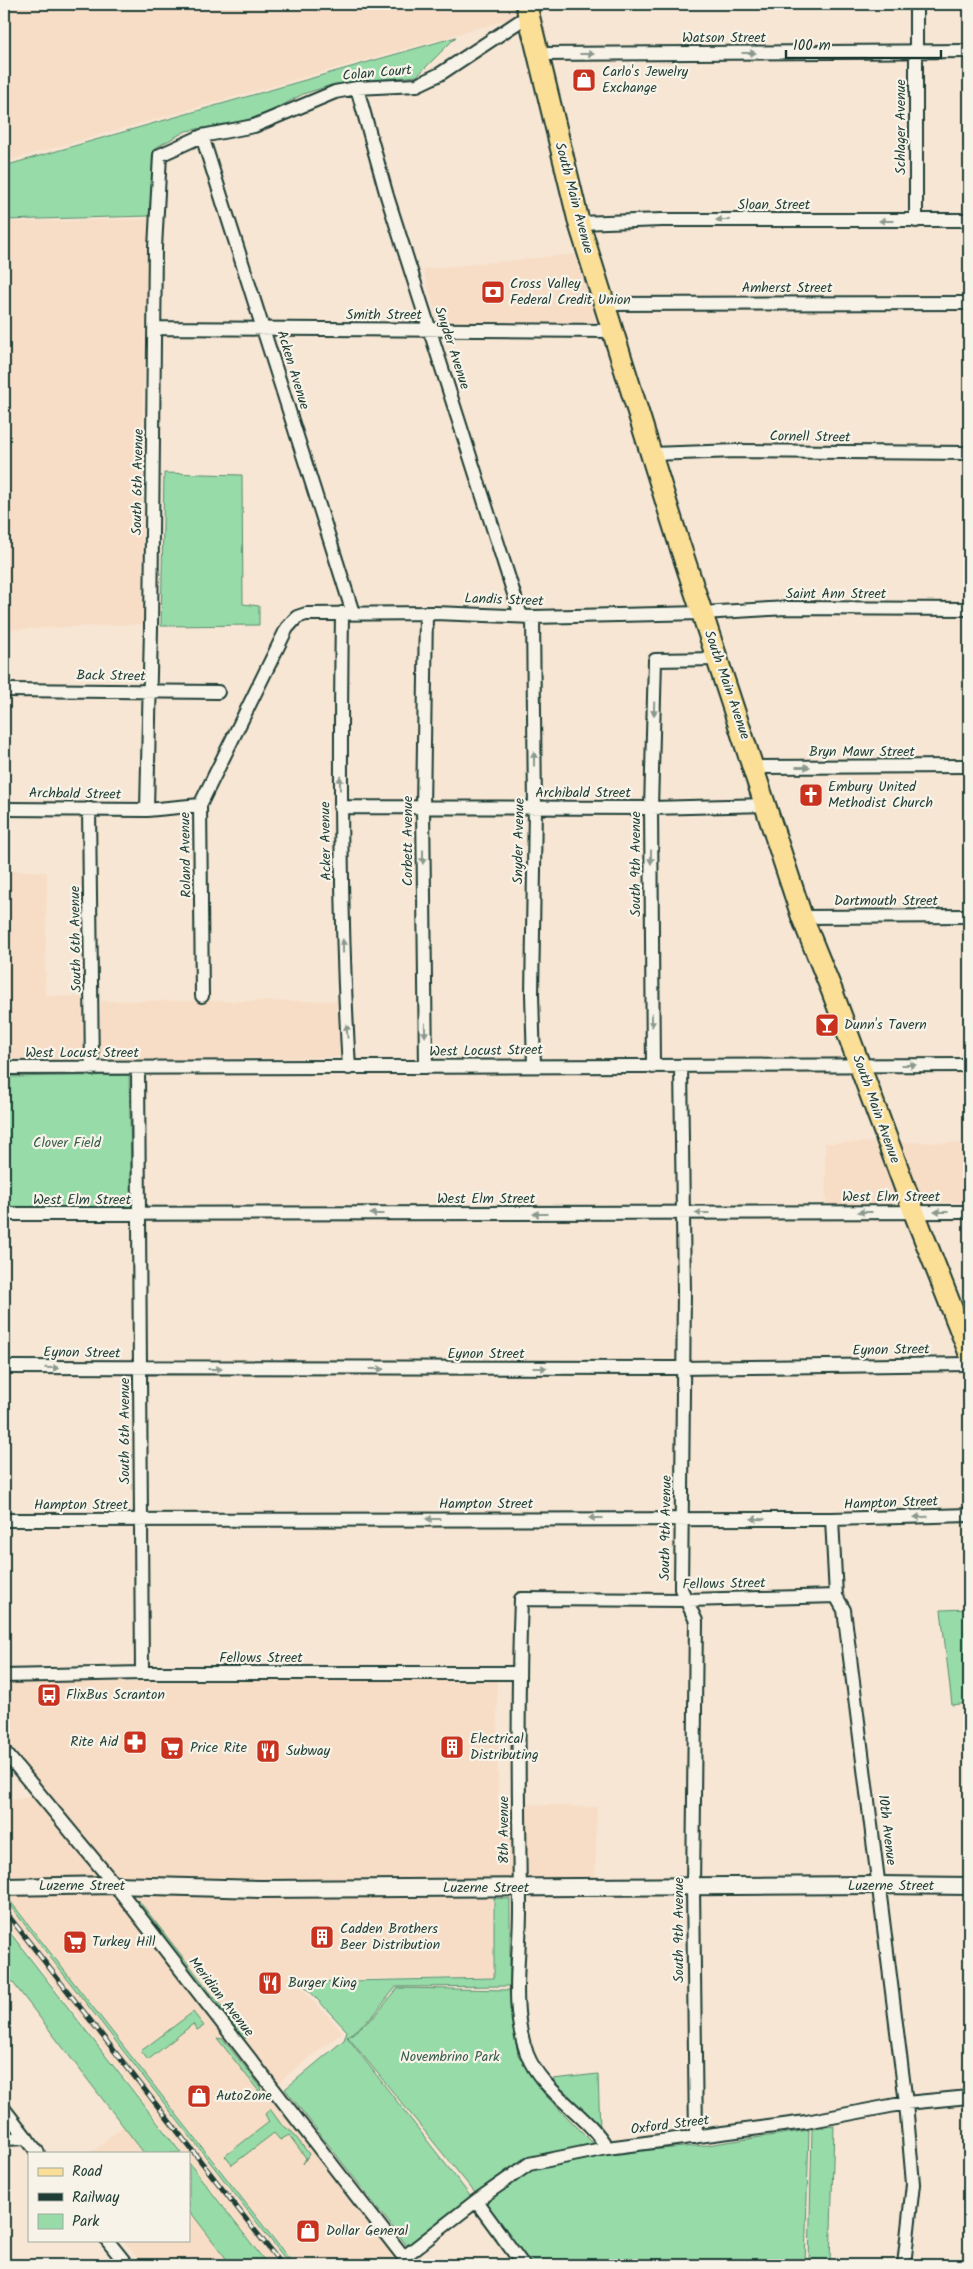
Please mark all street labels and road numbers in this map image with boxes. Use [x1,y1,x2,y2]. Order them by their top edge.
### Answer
street label: Watson Street [682,27,766,49]
street label: Colan Court [342,59,413,87]
street label: Schlager Avenue [890,79,912,175]
street label: South Main Avenue [549,140,600,257]
street label: Sloan Street [738,194,811,216]
street label: Amherst Street [742,277,833,299]
street label: Smith Street [346,304,423,326]
street label: Snyder Avenue [428,304,476,393]
street label: Acken Avenue [271,328,316,413]
street label: Cornell Street [769,425,851,449]
street label: South 6th Avenue [126,428,150,535]
street label: Saint Ann Street [786,583,887,605]
street label: Landis Street [464,588,544,612]
street label: South Main Avenue [698,627,756,743]
street label: Back Street [76,664,146,688]
street label: Bryn Mawr Street [809,741,916,763]
street label: Archbald Street [29,782,122,806]
street label: Archibald Street [535,782,631,804]
street label: Corbett Avenue [397,795,419,886]
street label: Snyder Avenue [507,797,531,884]
street label: Acker Avenue [314,801,338,881]
street label: South 9th Avenue [625,810,647,917]
street label: Roland Avenue [174,811,198,898]
street label: South 6th Avenue [64,885,88,992]
street label: Dartmouth Street [834,890,939,912]
street label: West Locust Street [429,1039,544,1063]
street label: West Locust Street [25,1042,139,1064]
street label: South Main Avenue [846,1052,906,1167]
street label: West Elm Street [842,1186,941,1208]
street label: West Elm Street [437,1188,536,1210]
street label: West Elm Street [33,1189,132,1211]
street label: Eynon Street [852,1338,930,1362]
street label: Eynon Street [43,1341,121,1365]
street label: Eynon Street [447,1343,525,1365]
street label: South 6th Avenue [114,1377,136,1484]
street label: South 9th Avenue [654,1474,678,1581]
street label: Hampton Street [844,1490,939,1516]
street label: Hampton Street [439,1493,534,1515]
street label: Hampton Street [34,1494,129,1516]
street label: Fellows Street [682,1572,766,1596]
street label: Fellows Street [219,1647,303,1669]
street label: 10th Avenue [872,1793,902,1867]
street label: 8th Avenue [493,1795,515,1864]
street label: Luzerne Street [39,1875,126,1897]
street label: Luzerne Street [848,1875,935,1897]
street label: South 9th Avenue [668,1876,690,1983]
street label: Luzerne Street [443,1877,530,1899]
street label: Meridian Avenue [183,1952,260,2042]
street label: Oxford Street [630,2109,711,2141]

